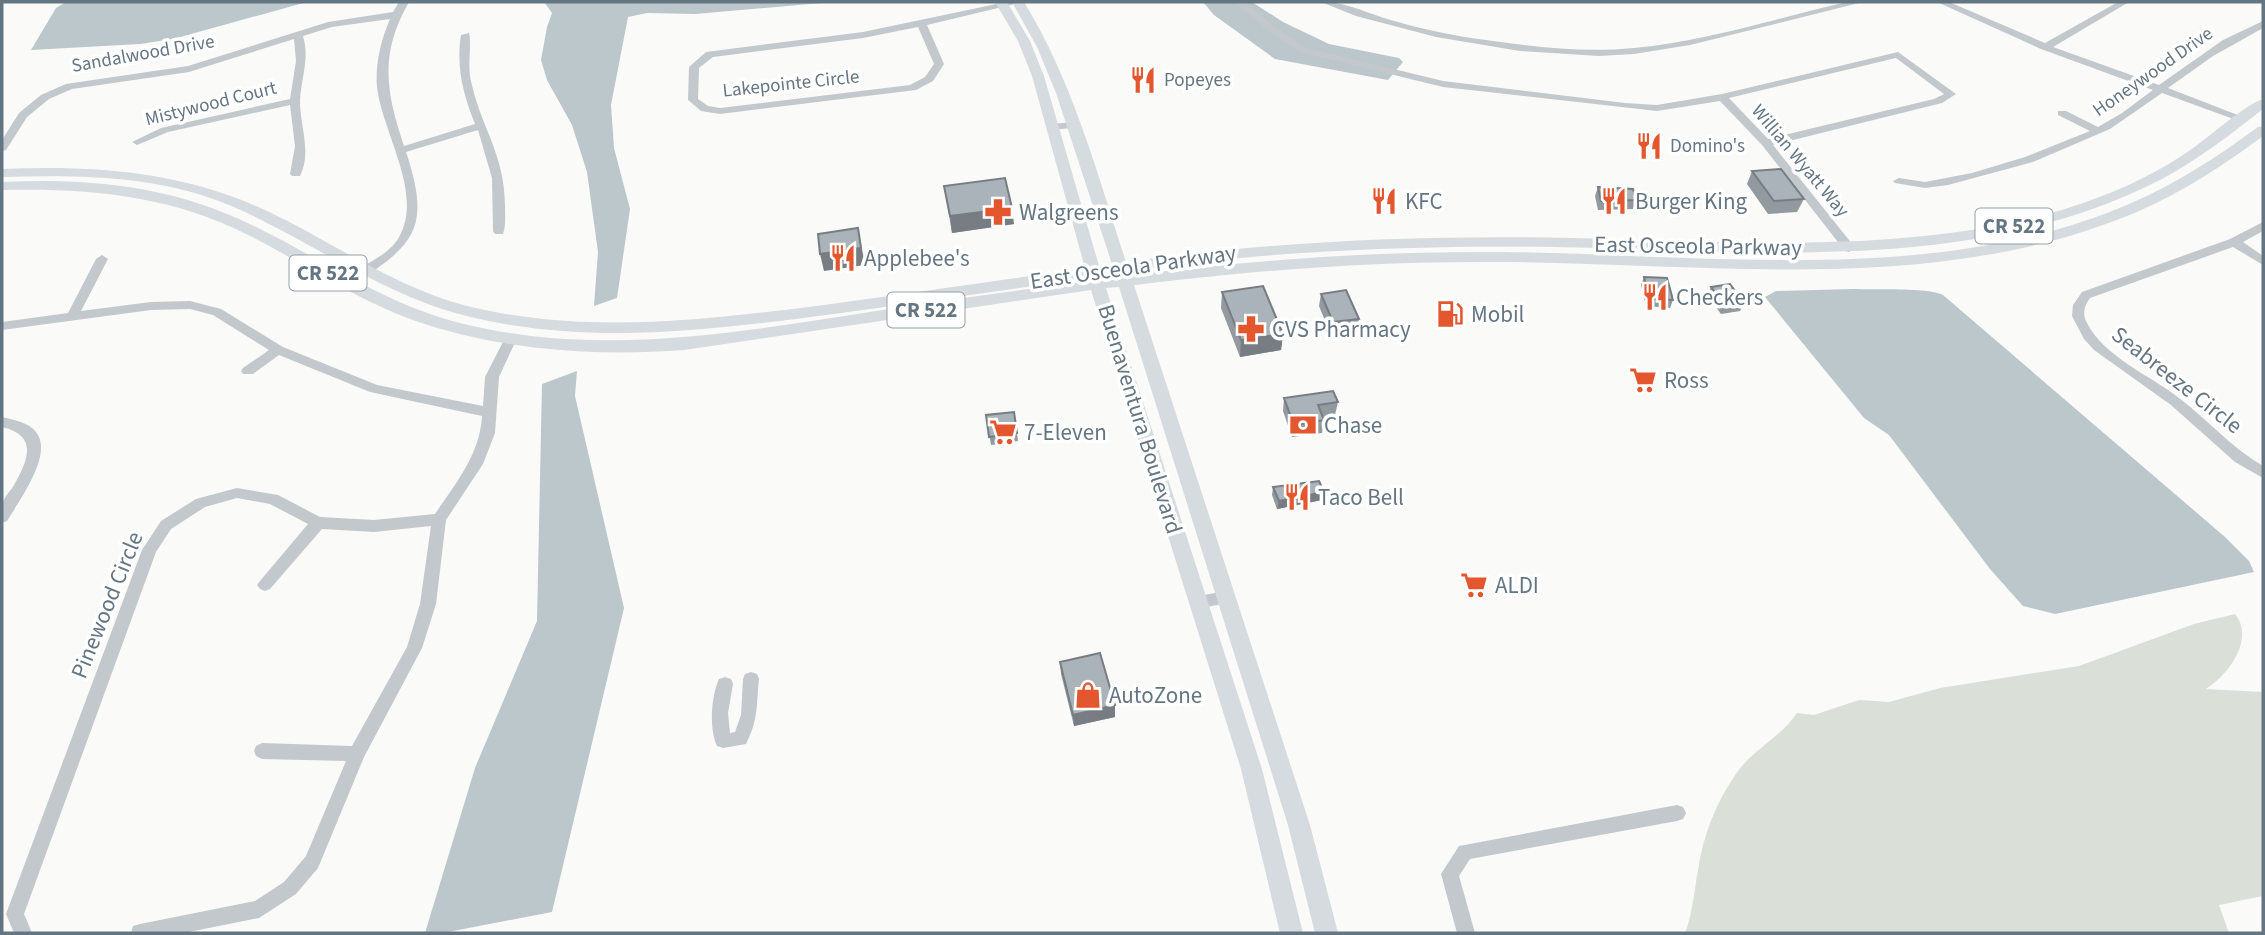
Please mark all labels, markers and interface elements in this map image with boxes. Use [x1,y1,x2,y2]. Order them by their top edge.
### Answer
street label: Honeywood Drive [2087,20,2219,124]
street label: Sandalwood Drive [69,28,217,80]
street label: Lakepointe Circle [721,63,861,105]
restaurant icon: Popeyes [1128,65,1158,95]
place label: Popeyes [1164,67,1231,94]
street label: Mistywood Court [143,75,280,133]
street label: Willian Wyatt Way [1745,99,1855,223]
restaurant icon: Domino's [1634,131,1664,161]
place label: Domino's [1670,133,1745,160]
place label: KFC [1405,185,1443,218]
place label: Burger King [1635,185,1748,218]
restaurant icon: KFC [1369,186,1399,216]
restaurant icon: Burger King [1599,186,1629,216]
place label: Walgreens [1019,196,1119,229]
pharmacy icon: Walgreens [983,197,1013,227]
road number: CR 522 [1976,208,2052,244]
street label: East Osceola Parkway [1594,228,1802,264]
street label: East Osceola Parkway [1028,236,1238,298]
place label: Applebee's [864,242,970,275]
restaurant icon: Applebee's [828,243,858,273]
road number: CR 522 [290,256,366,290]
place label: Checkers [1676,281,1763,314]
restaurant icon: Checkers [1640,282,1670,312]
road number: CR 522 [888,292,964,328]
place label: Mobil [1471,298,1524,331]
fuel station icon: Mobil [1435,299,1465,329]
street label: Buenaventura Boulevard [1089,300,1191,538]
place label: CVS Pharmacy [1272,313,1411,346]
pharmacy icon: CVS Pharmacy [1236,314,1266,344]
street label: Seabreeze Circle [2105,318,2249,442]
place label: Ross [1664,364,1709,397]
supermarket icon: Ross [1628,365,1658,395]
place label: Chase [1324,409,1382,442]
bank icon: Chase [1288,410,1318,440]
place label: 7-Eleven [1024,416,1107,449]
supermarket icon: 7-Eleven [988,417,1018,447]
place label: Taco Bell [1318,481,1404,514]
restaurant icon: Taco Bell [1282,482,1312,512]
street label: Pinewood Circle [63,527,151,683]
place label: ALDI [1495,569,1539,602]
supermarket icon: ALDI [1459,570,1489,600]
place label: AutoZone [1109,679,1202,712]
shop icon: AutoZone [1073,680,1103,710]

